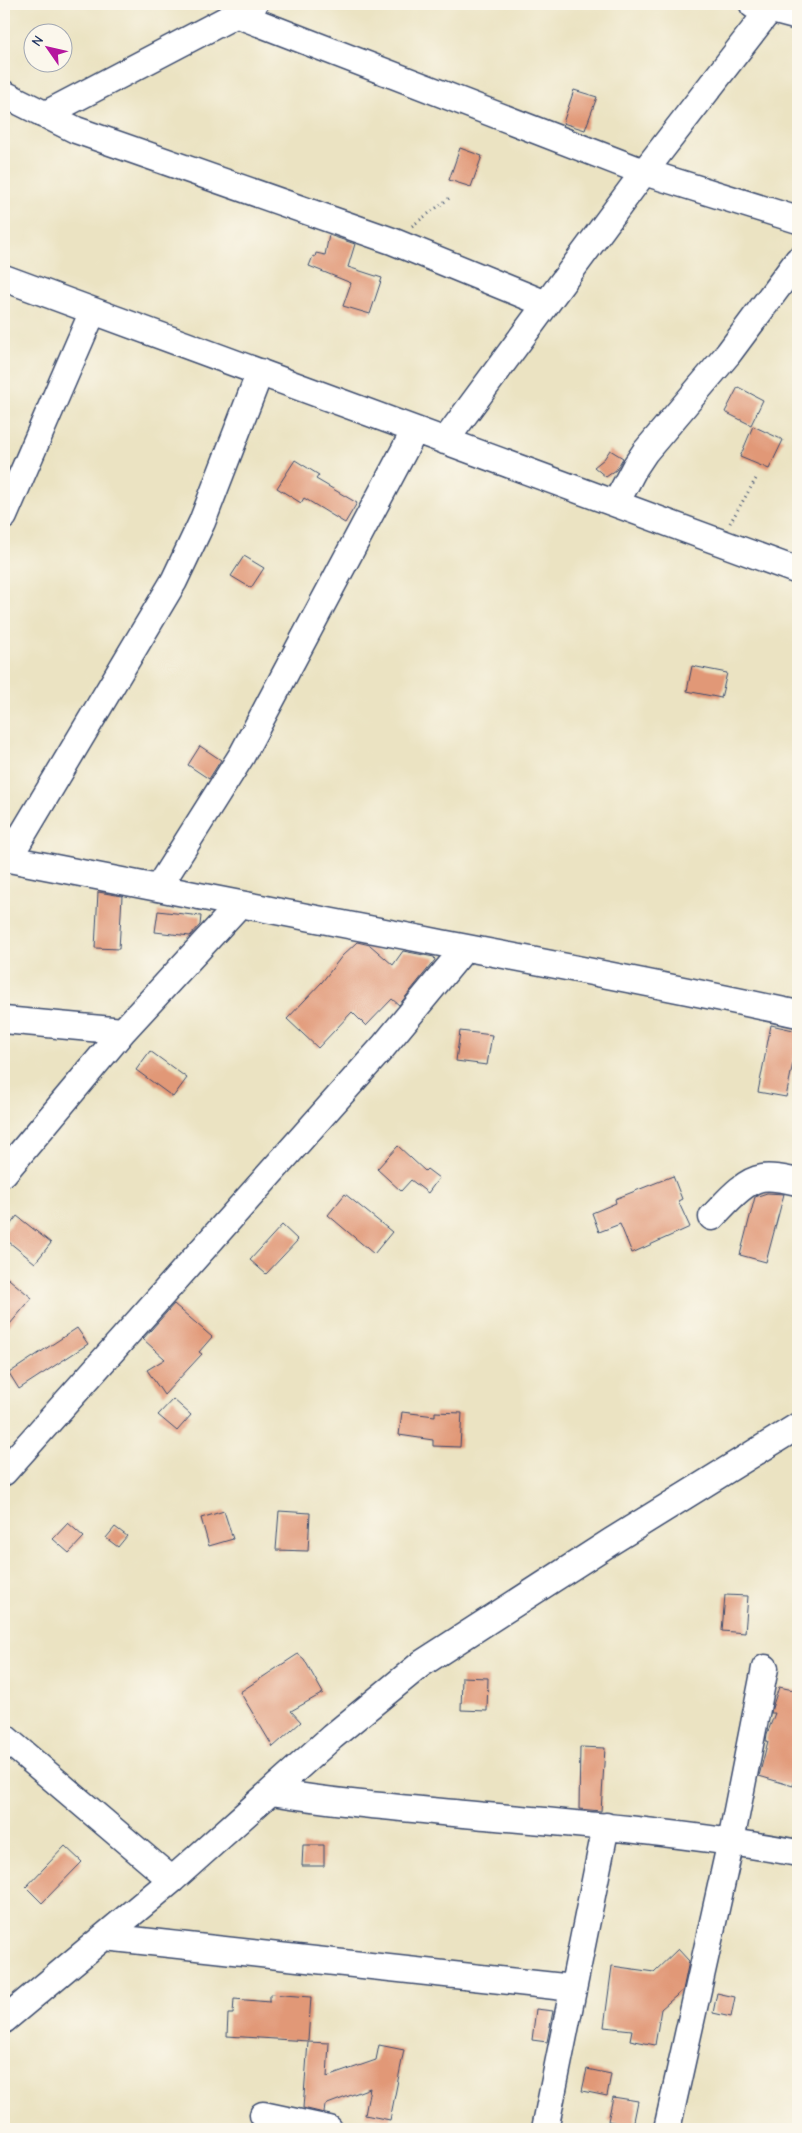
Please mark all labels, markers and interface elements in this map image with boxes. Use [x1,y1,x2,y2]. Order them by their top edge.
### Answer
north arrow [22,22,72,72]
text: N [28,32,47,50]

